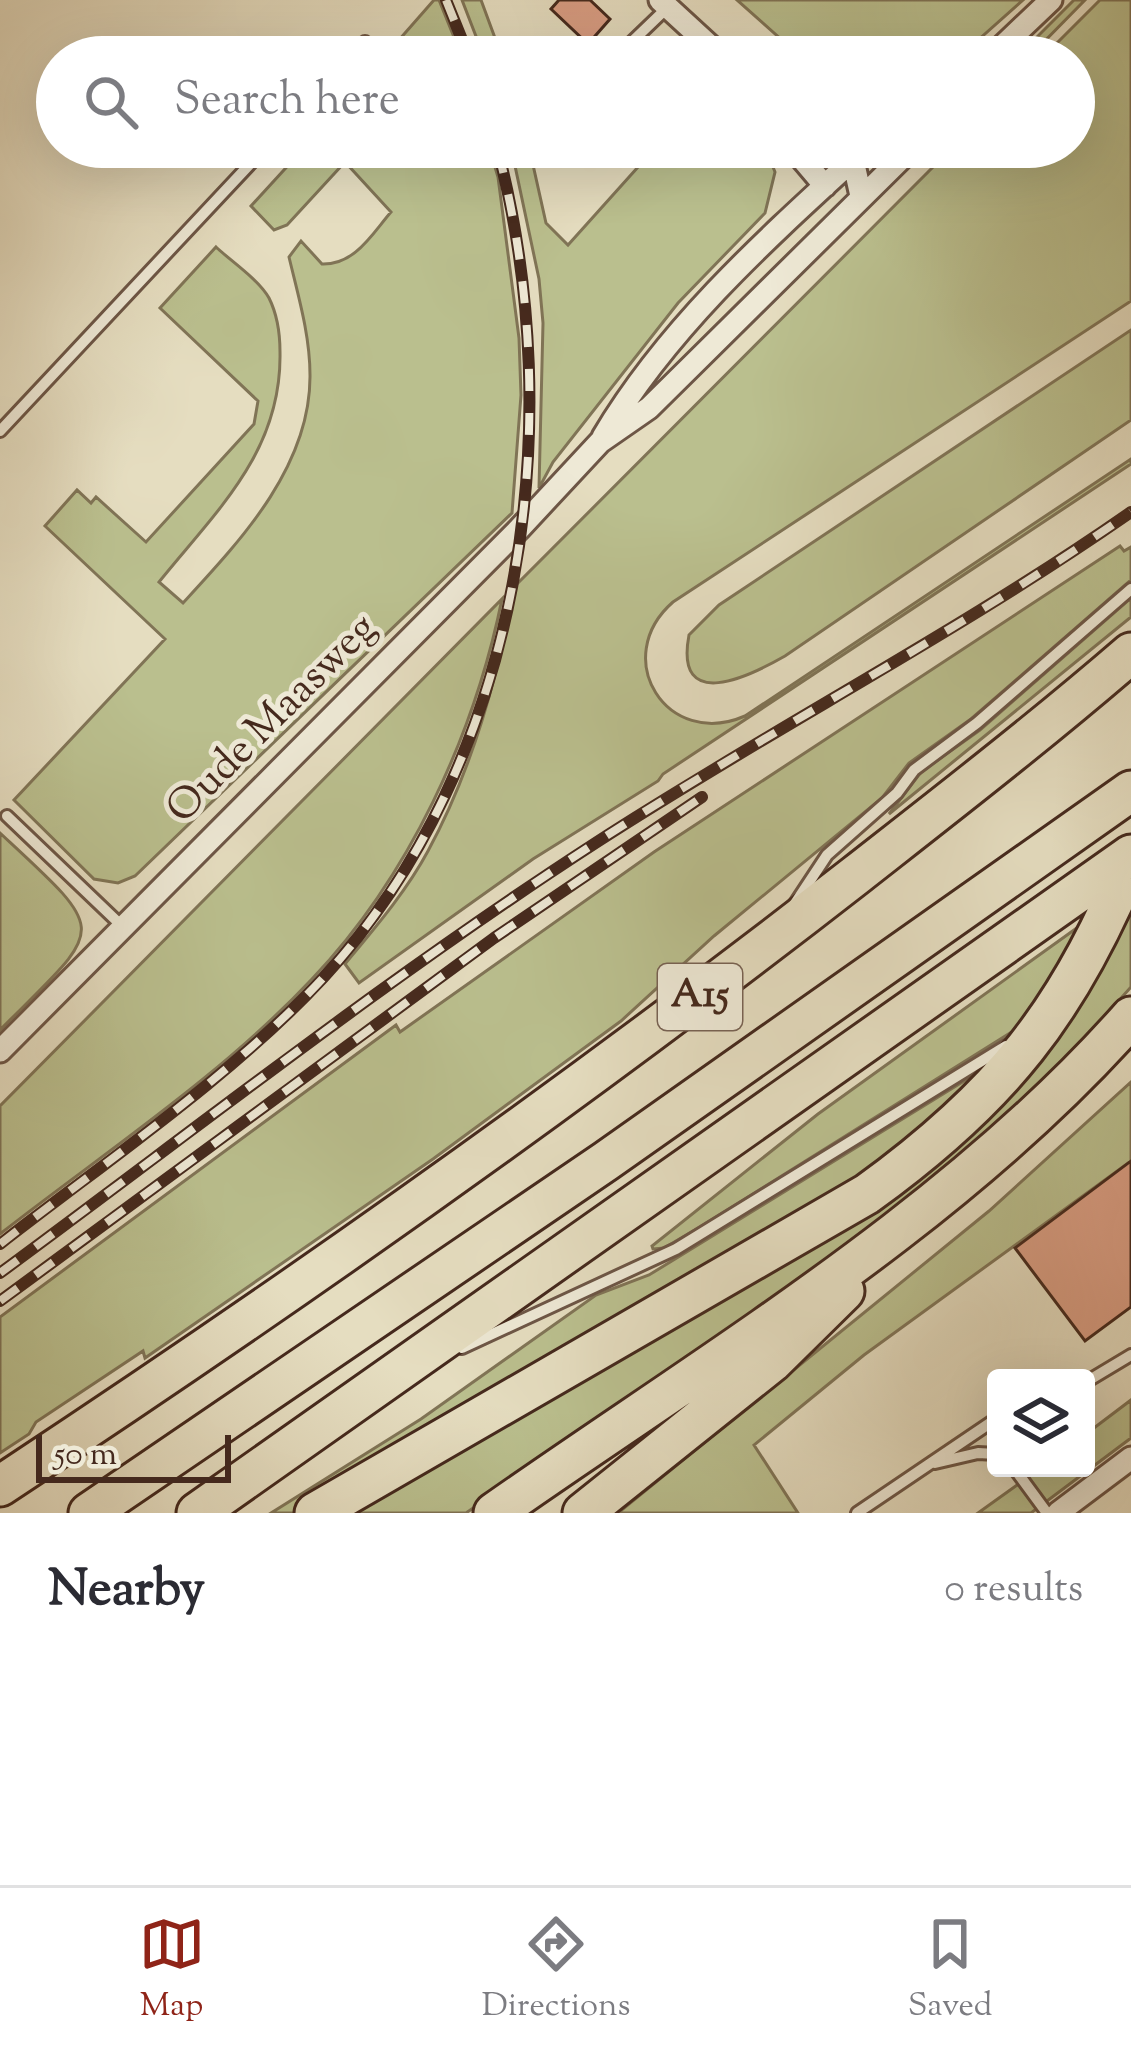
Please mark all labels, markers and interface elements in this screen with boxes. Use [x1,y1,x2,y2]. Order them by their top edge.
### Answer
search box [36,36,1095,168]
icon: search [78,69,144,135]
text: Search here [174,70,400,135]
street label: Oude Maasweg [154,601,392,839]
road number: A15 [658,964,742,1030]
map controls [987,1369,1095,1477]
button: layers [987,1369,1095,1477]
scale bar [36,1429,231,1482]
text: 50 m [54,1432,117,1480]
text: Nearby [48,1555,205,1628]
text: 0 results [944,1563,1083,1619]
tab: Map [139,1911,205,2031]
tab: Directions [482,1911,631,2031]
tab: Saved [908,1911,992,2031]

